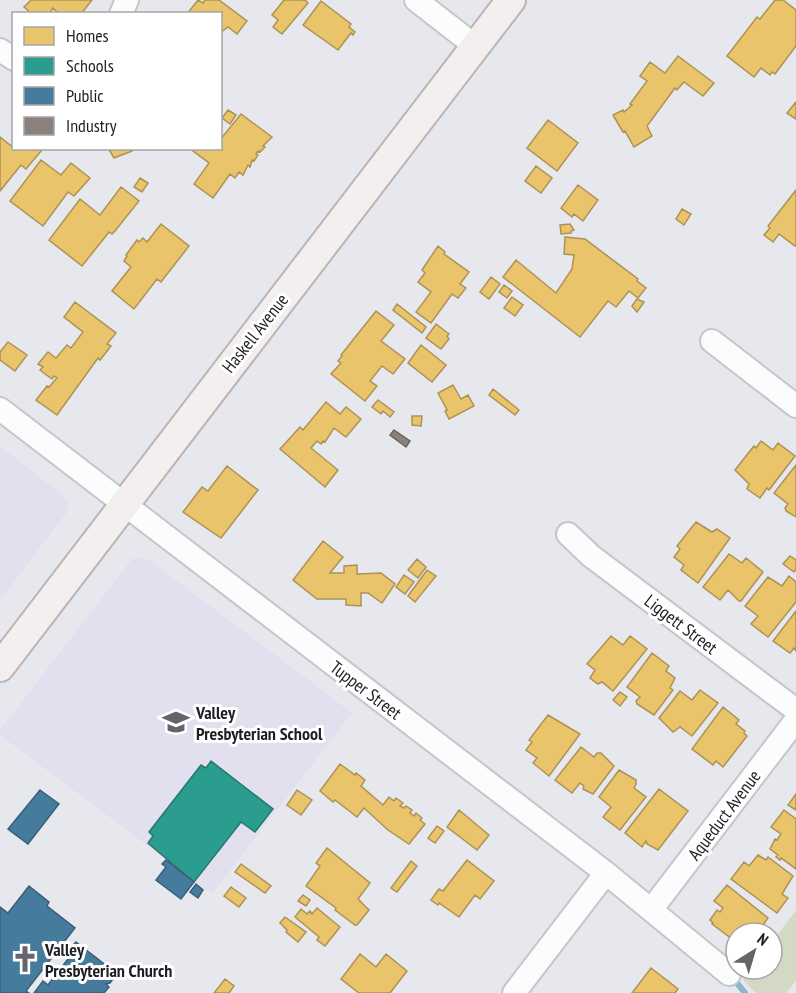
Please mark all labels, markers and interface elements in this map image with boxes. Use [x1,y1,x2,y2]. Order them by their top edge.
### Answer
legend [12,12,222,150]
text: Homes [66,24,109,47]
text: Schools [66,54,114,77]
text: Public [66,84,104,107]
text: Industry [66,114,117,137]
street label: Haskell Avenue [217,289,293,377]
street label: Liggett Street [640,589,722,659]
street label: Tupper Street [326,656,406,724]
place label: Valley Presbyterian School [195,701,323,745]
school or university icon: Valley Presbyterian School [161,707,191,737]
street label: Aqueduct Avenue [683,765,765,865]
north arrow [724,921,784,981]
text: N [754,928,772,950]
place label: Valley Presbyterian Church [44,938,172,982]
church icon: Valley Presbyterian Church [10,944,40,974]

